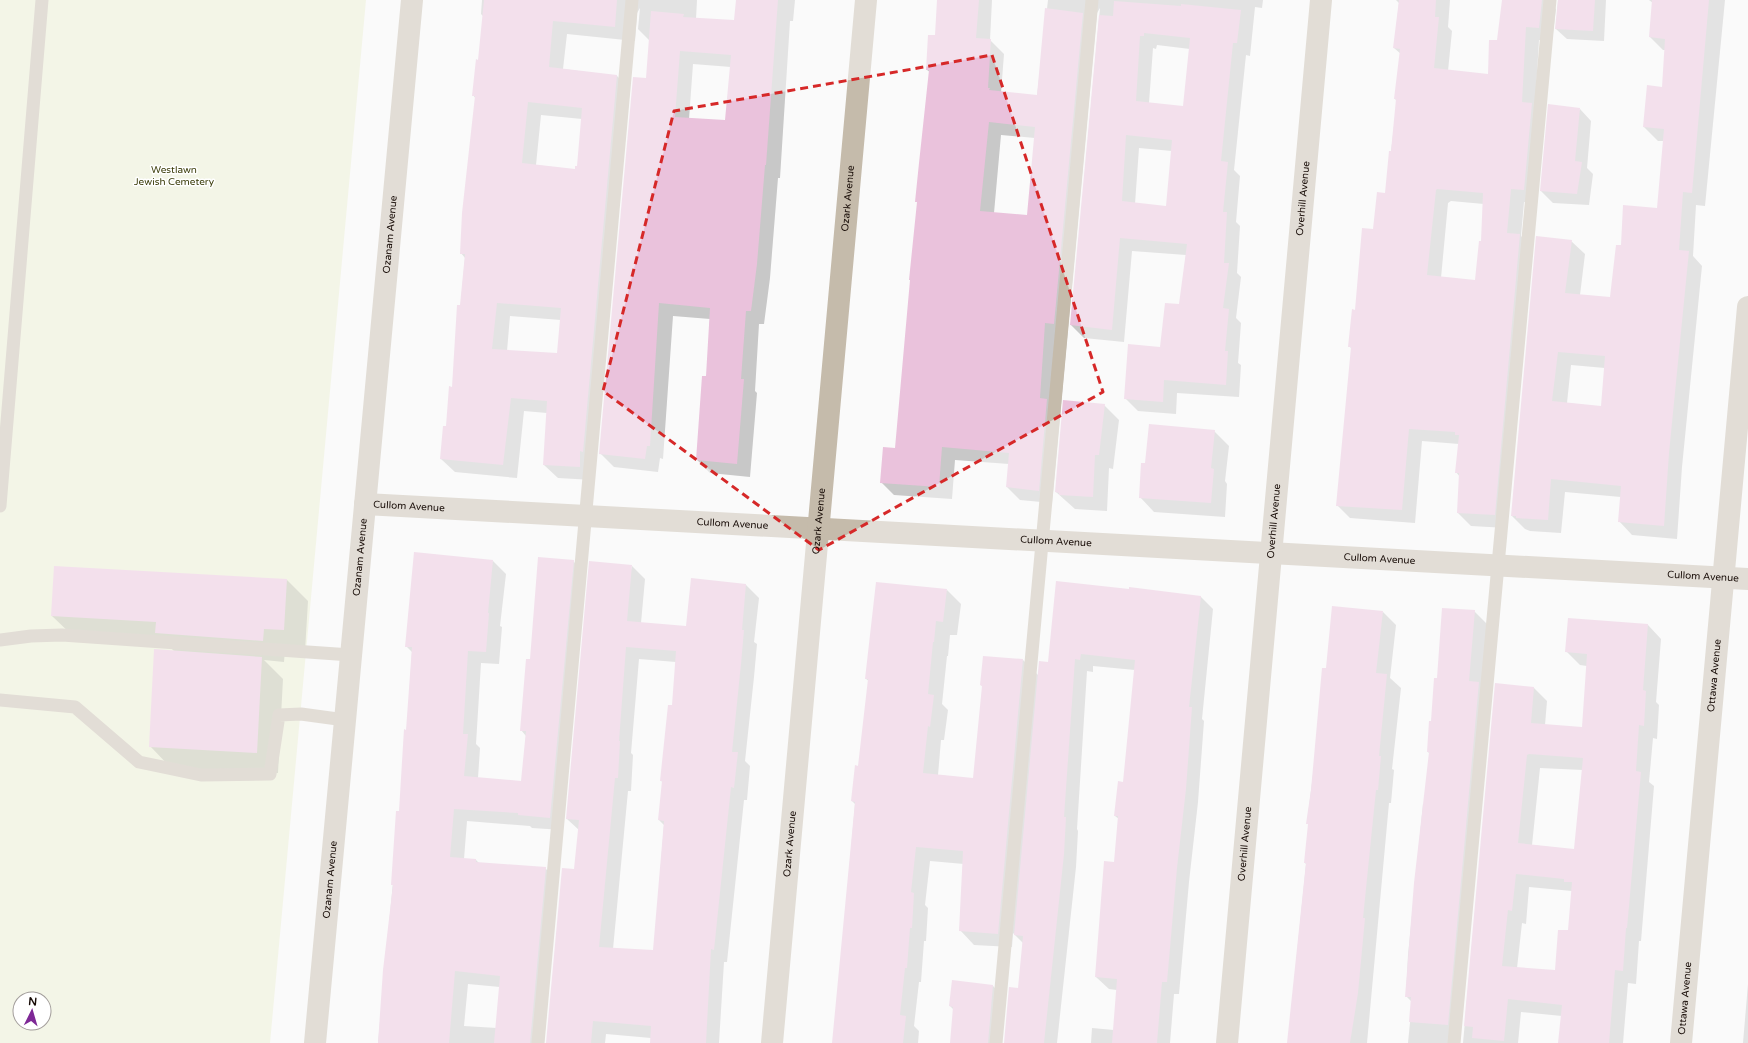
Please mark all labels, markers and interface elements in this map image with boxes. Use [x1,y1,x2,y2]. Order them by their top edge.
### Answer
street label: Overhill Avenue [1294,160,1312,236]
park label: Westlawn Jewish Cemetery [134,164,215,188]
street label: Ozark Avenue [839,164,857,232]
street label: Ozanam Avenue [381,195,400,274]
street label: Overhill Avenue [1265,483,1283,559]
street label: Ozark Avenue [810,487,828,555]
street label: Cullom Avenue [373,498,445,514]
street label: Cullom Avenue [696,516,769,532]
street label: Ozanam Avenue [351,517,370,597]
street label: Cullom Avenue [1020,534,1092,549]
street label: Cullom Avenue [1343,551,1416,567]
street label: Cullom Avenue [1667,569,1739,585]
street label: Ottawa Avenue [1705,638,1724,713]
street label: Overhill Avenue [1236,806,1254,882]
street label: Ozark Avenue [781,810,799,877]
street label: Ozanam Avenue [321,840,340,919]
street label: Ottawa Avenue [1676,961,1694,1035]
north arrow [12,991,52,1031]
text: N [28,995,38,1008]

